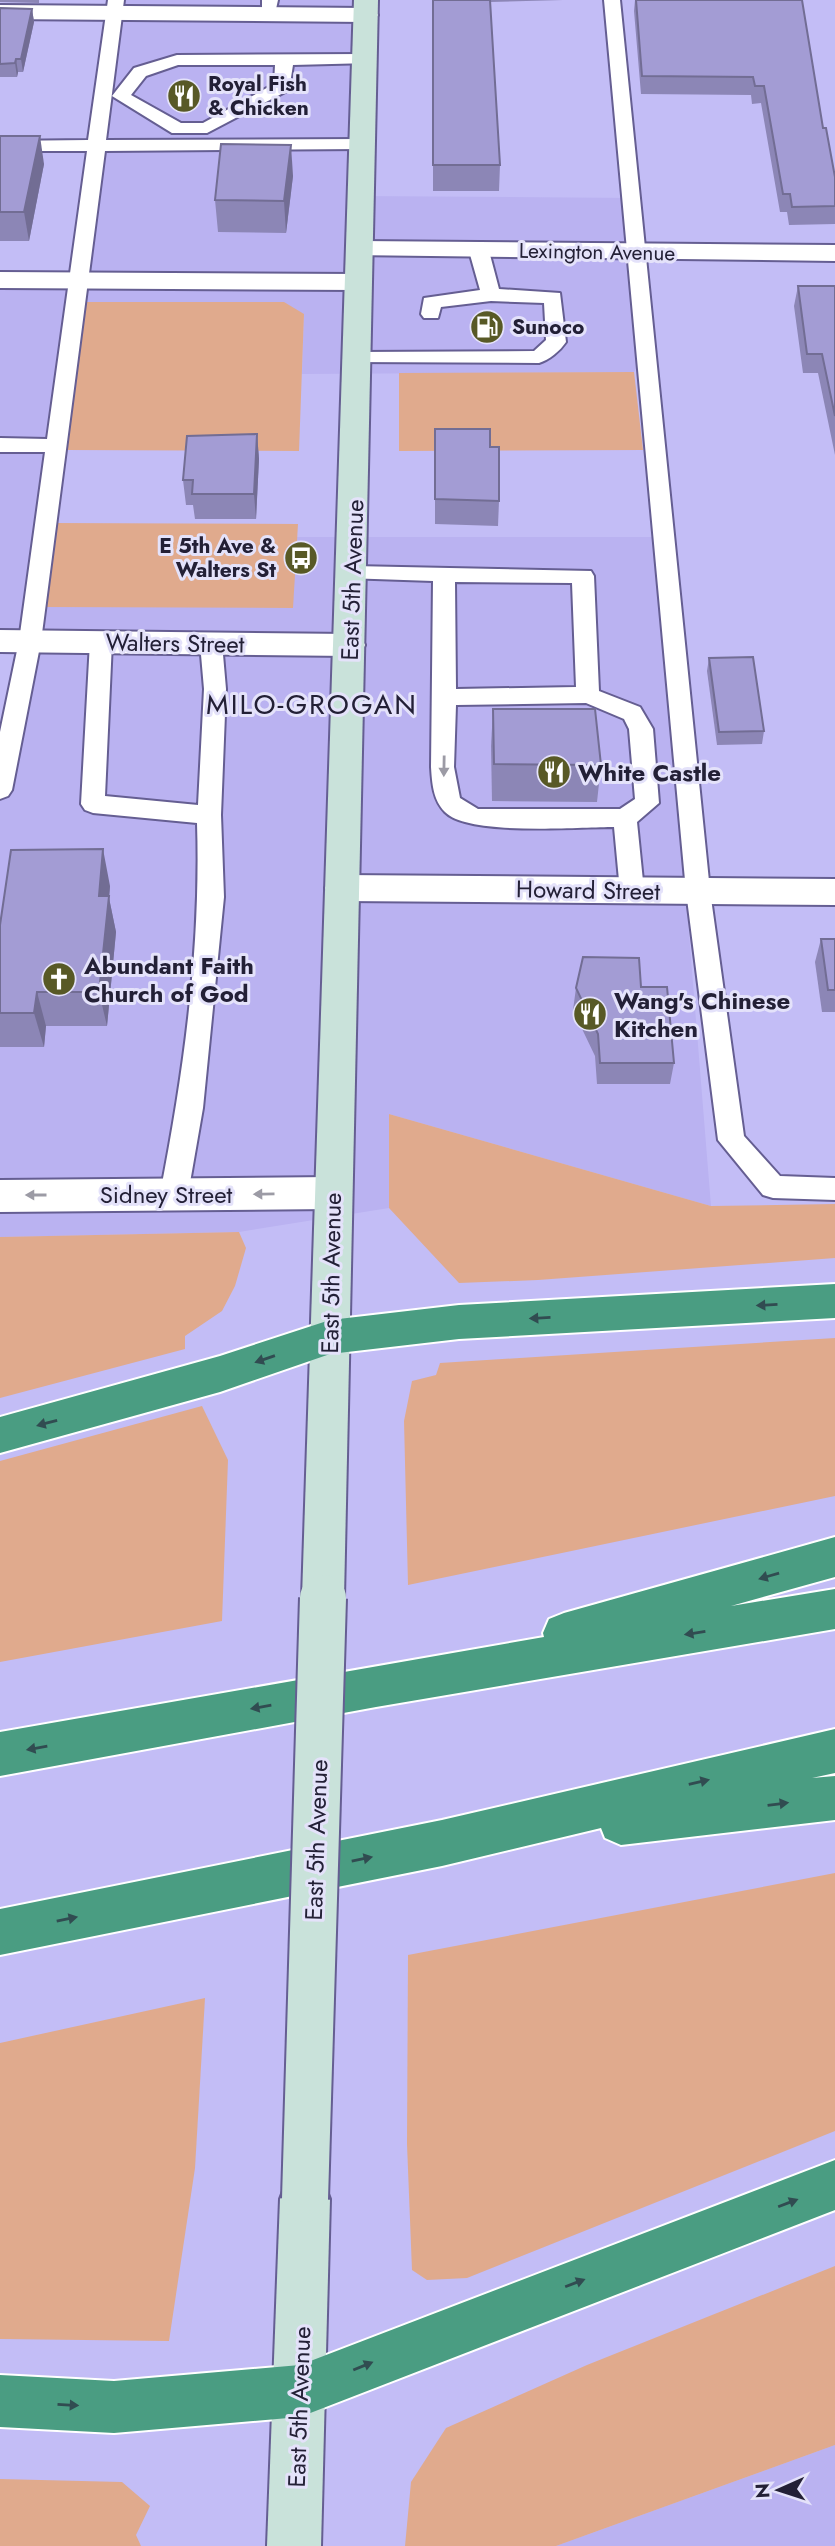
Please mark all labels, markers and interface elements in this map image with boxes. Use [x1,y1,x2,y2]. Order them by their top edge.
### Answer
place label: Royal Fish & Chicken [208,69,309,123]
restaurant icon: Royal Fish & Chicken [165,77,203,115]
street label: Lexington Avenue [519,236,676,268]
fuel station icon: Sunoco [468,308,506,346]
place label: Sunoco [512,312,584,342]
street label: East 5th Avenue [332,499,372,661]
place label: E 5th Ave & Walters St [159,531,276,585]
bus stop icon: E 5th Ave & Walters St [282,539,320,577]
street label: Walters Street [105,624,245,662]
district label: MILO-GROGAN [206,684,418,725]
restaurant icon: White Castle [535,753,573,791]
one-way arrow [438,755,450,777]
place label: White Castle [578,755,721,790]
street label: Howard Street [516,871,661,909]
place label: Abundant Faith Church of God [83,948,254,1011]
church icon: Abundant Faith Church of God [40,960,78,998]
place label: Wang's Chinese Kitchen [614,983,790,1046]
restaurant icon: Wang's Chinese Kitchen [571,995,609,1033]
street label: Sidney Street [100,1177,233,1212]
one-way arrow [252,1188,274,1199]
one-way arrow [25,1189,47,1201]
street label: East 5th Avenue [312,1192,350,1354]
one-way arrow [756,1299,778,1310]
one-way arrow [529,1312,551,1323]
one-way arrow [255,1354,276,1365]
one-way arrow [36,1418,58,1429]
one-way arrow [759,1571,780,1581]
one-way arrow [684,1628,706,1639]
one-way arrow [250,1702,272,1713]
one-way arrow [26,1742,48,1753]
street label: East 5th Avenue [296,1759,336,1921]
one-way arrow [688,1777,710,1788]
one-way arrow [767,1799,789,1810]
one-way arrow [351,1853,373,1864]
one-way arrow [56,1913,78,1924]
one-way arrow [777,2197,798,2208]
one-way arrow [565,2278,586,2289]
street label: East 5th Avenue [279,2326,319,2488]
one-way arrow [353,2360,374,2371]
one-way arrow [57,2399,79,2410]
north arrow [744,2455,814,2525]
text: N [749,2483,776,2499]

